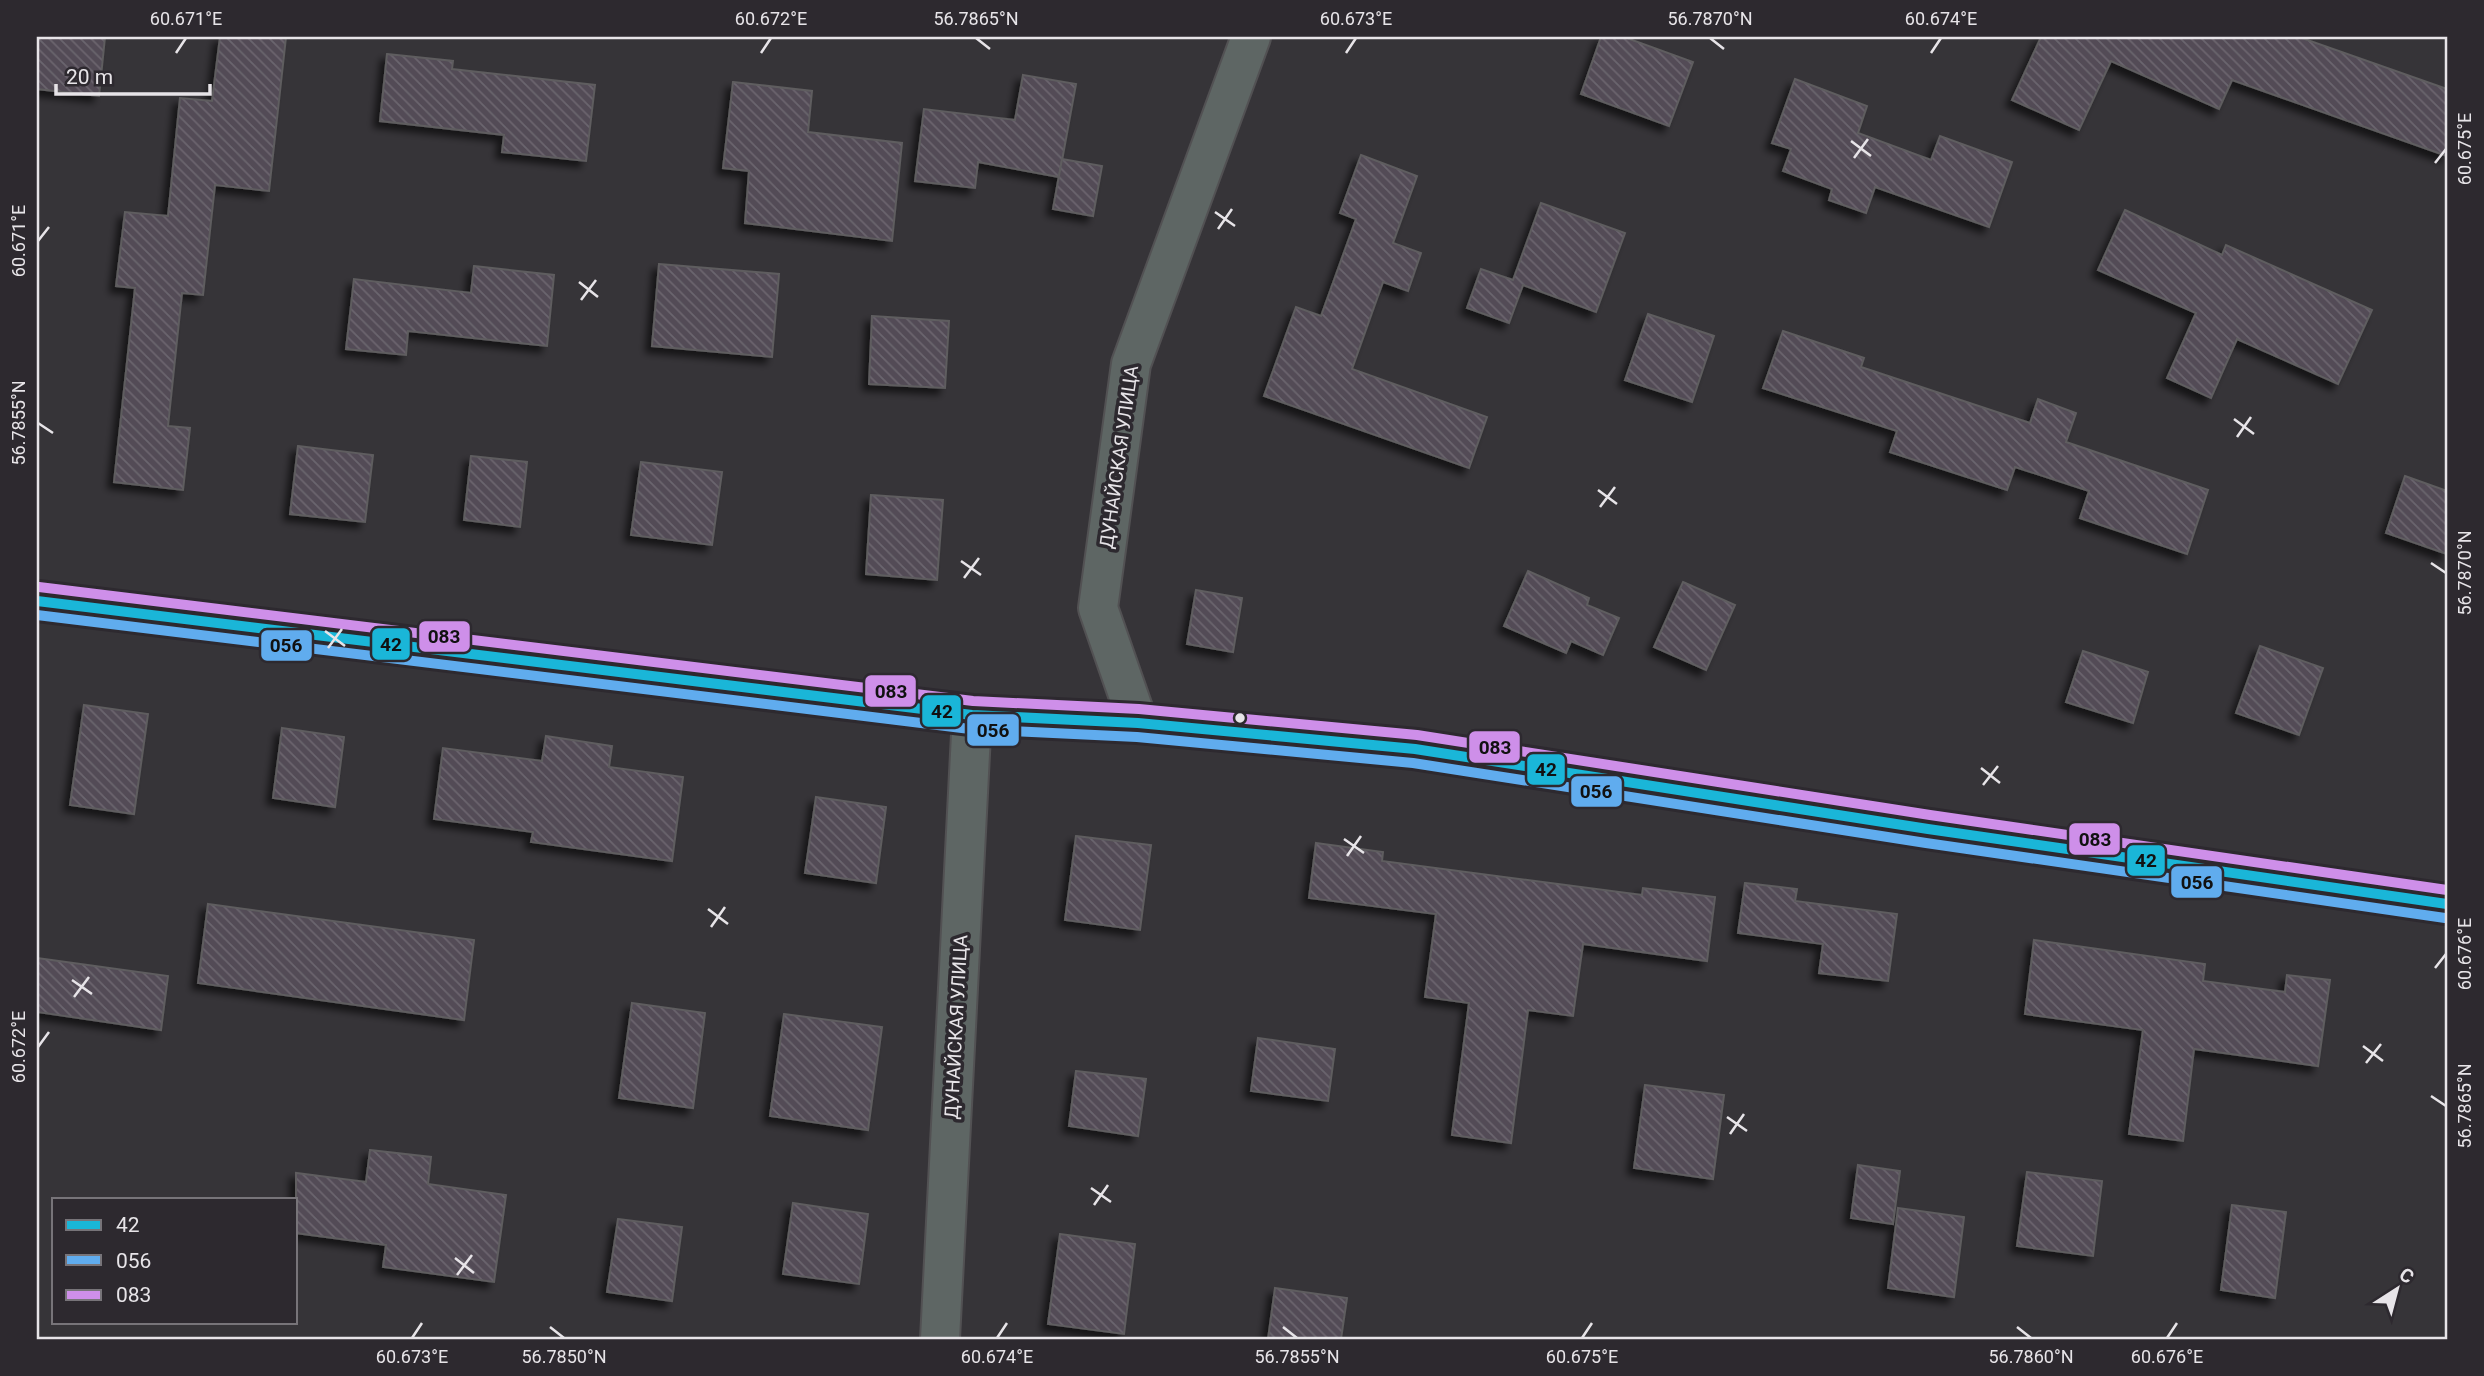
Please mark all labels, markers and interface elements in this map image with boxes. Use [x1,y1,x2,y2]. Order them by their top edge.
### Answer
text: 60.671°E [150,8,222,29]
text: 60.672°E [735,8,807,29]
text: 56.7865°N [933,8,1019,29]
text: 60.673°E [1320,8,1392,29]
text: 56.7870°N [1667,8,1753,29]
text: 60.674°E [1905,8,1977,29]
scale bar [56,52,210,96]
text: 20 m [66,65,113,89]
text: 60.675°E [2454,113,2475,185]
text: 60.671°E [8,205,29,277]
street label: ДУНАЙСКАЯ УЛИЦА [1095,363,1143,550]
text: 56.7855°N [8,380,29,466]
text: 56.7870°N [2454,530,2475,616]
line badge: 083 [418,620,471,653]
text: 083 [428,625,460,648]
line badge: 42 [371,627,411,661]
line badge: 056 [260,629,313,662]
text: 42 [380,633,402,656]
text: 056 [270,634,302,657]
line badge: 083 [864,674,917,708]
text: 083 [875,680,907,703]
line badge: 42 [921,694,962,728]
text: 42 [931,700,953,723]
unlabelled marker [1233,711,1247,725]
line badge: 056 [966,713,1020,747]
text: 056 [977,719,1009,742]
line badge: 083 [1468,730,1521,764]
text: 083 [1479,736,1511,759]
line badge: 42 [1526,753,1566,786]
text: 42 [1535,758,1557,781]
line badge: 056 [1570,775,1623,808]
text: 056 [1580,780,1612,803]
line badge: 083 [2068,822,2121,856]
text: 083 [2079,828,2111,851]
line badge: 42 [2126,844,2166,877]
text: 42 [2135,849,2157,872]
line badge: 056 [2170,865,2223,899]
text: 056 [2181,871,2213,894]
text: 60.676°E [2454,918,2475,990]
street label: ДУНАЙСКАЯ УЛИЦА [940,934,972,1120]
text: 60.672°E [8,1011,29,1083]
text: 56.7865°N [2454,1063,2475,1149]
legend [52,1198,298,1324]
text: 42 [116,1213,140,1237]
text: 056 [116,1249,151,1273]
north arrow [2362,1254,2432,1324]
text: С [2395,1263,2418,1289]
text: 083 [116,1283,151,1307]
text: 60.673°E [376,1346,448,1367]
text: 56.7850°N [521,1346,607,1367]
text: 60.674°E [961,1346,1033,1367]
text: 56.7855°N [1254,1346,1340,1367]
text: 60.675°E [1546,1346,1618,1367]
text: 56.7860°N [1988,1346,2074,1367]
text: 60.676°E [2131,1346,2203,1367]

